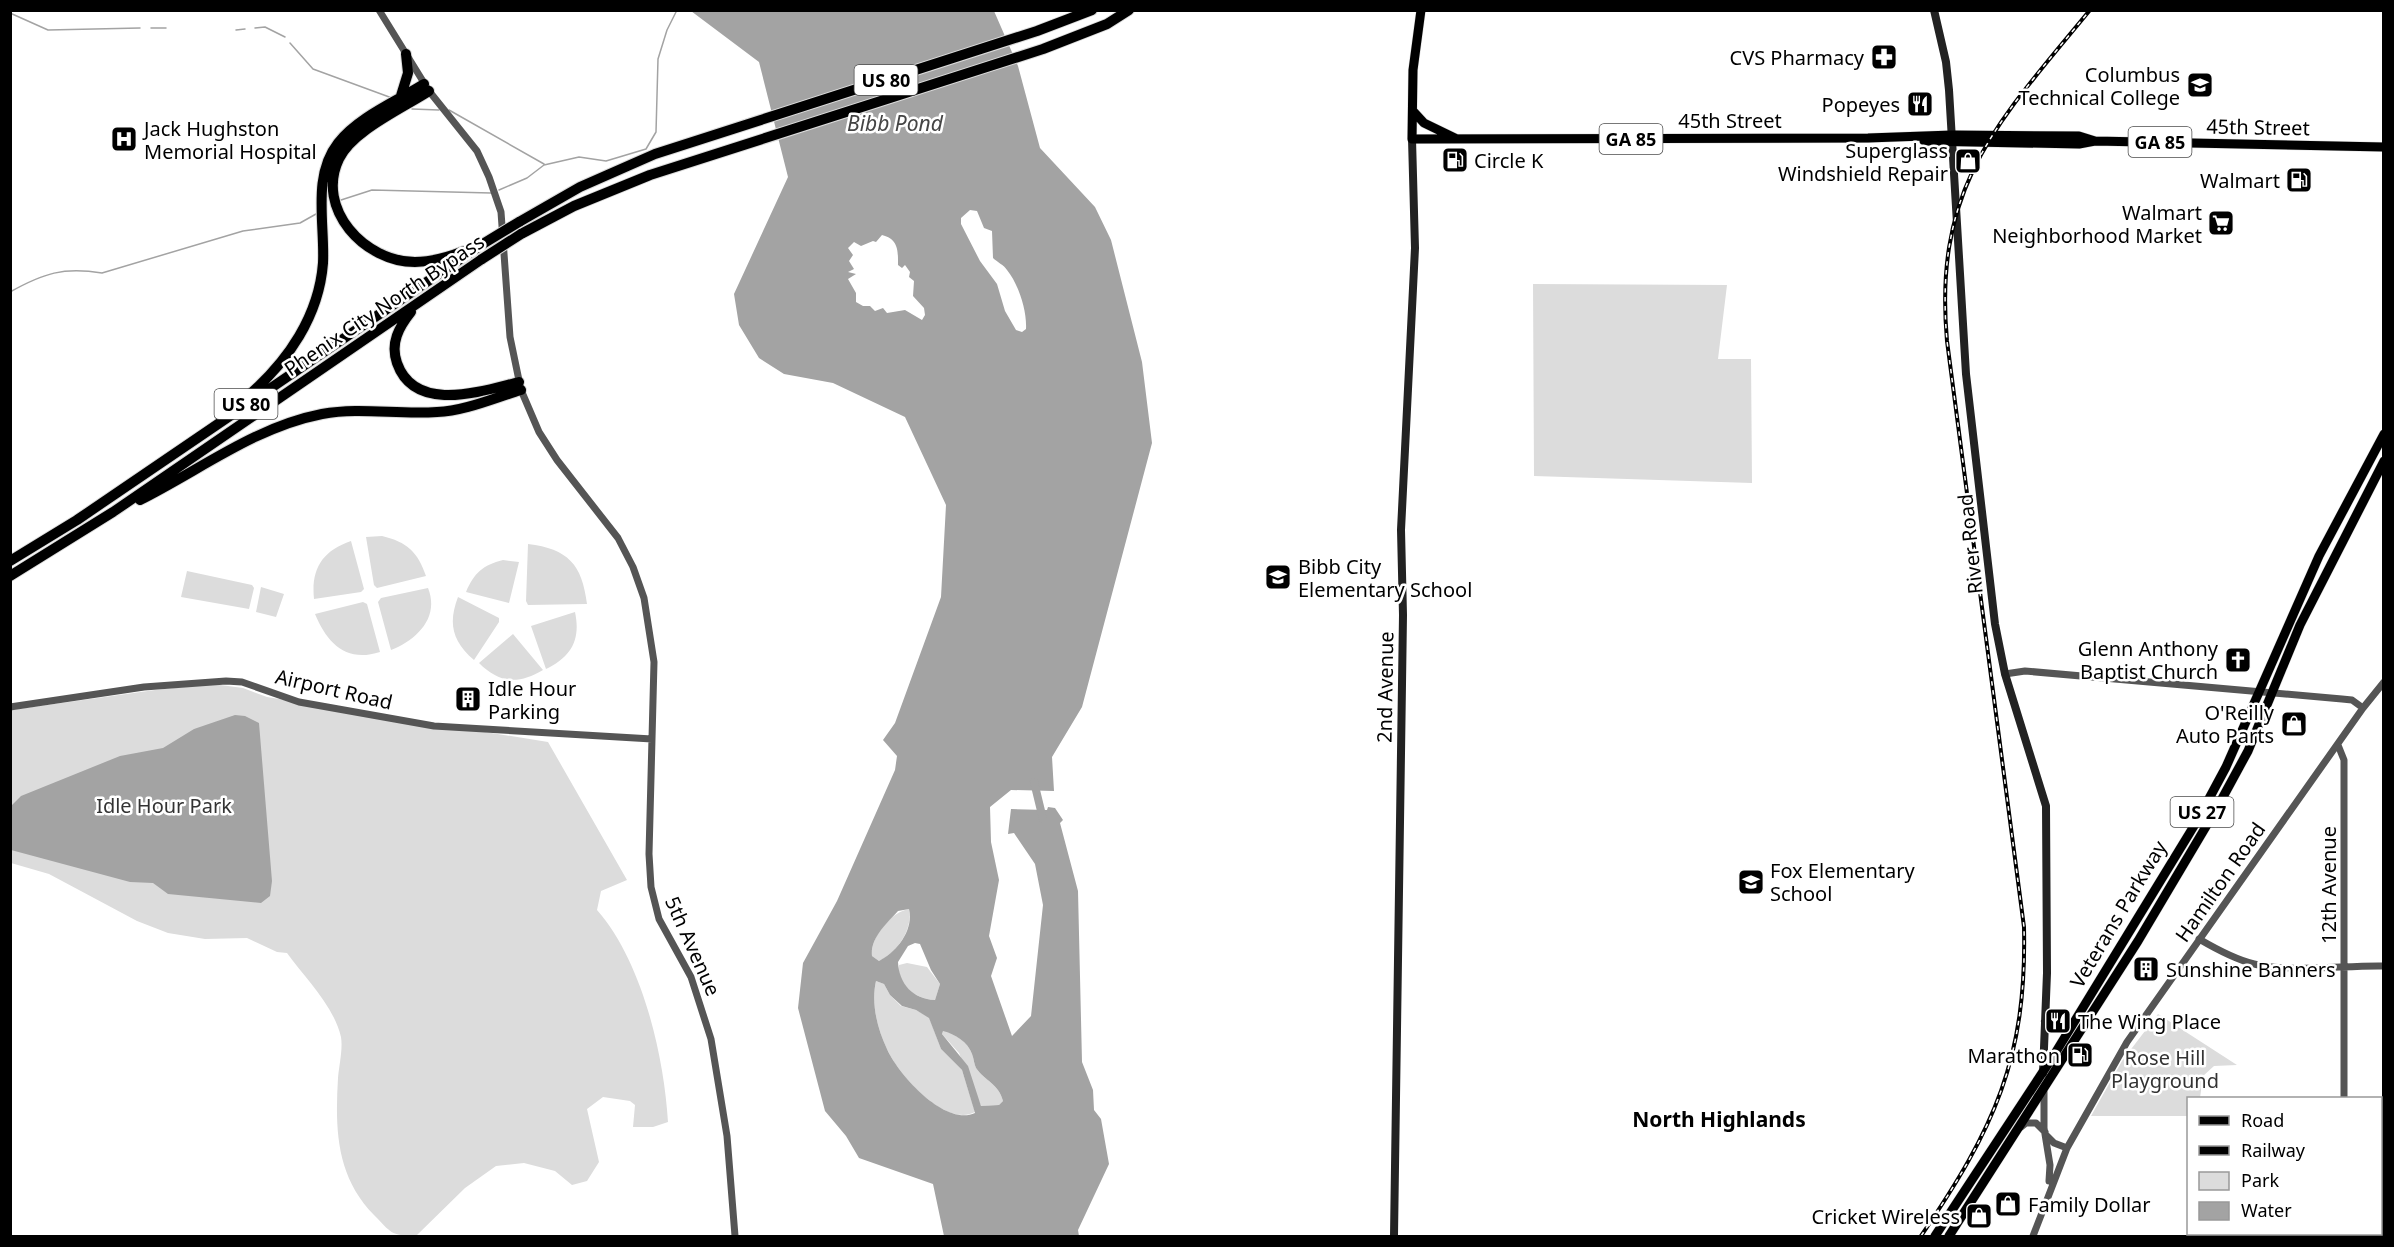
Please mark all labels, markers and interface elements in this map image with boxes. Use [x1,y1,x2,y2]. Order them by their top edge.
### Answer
pharmacy icon: CVS Pharmacy [1869,42,1899,72]
place label: CVS Pharmacy [1730,44,1865,71]
place label: Columbus Technical College [2018,61,2180,111]
road number: US 80 [854,65,918,95]
school or university icon: Columbus Technical College [2185,70,2215,100]
restaurant icon: Popeyes [1905,89,1935,119]
place label: Popeyes [1822,91,1900,118]
street label: 45th Street [1678,107,1782,134]
water label: Bibb Pond [847,109,944,137]
street label: 45th Street [2206,113,2310,141]
place label: Jack Hughston Memorial Hospital [142,115,317,165]
hospital icon: Jack Hughston Memorial Hospital [109,124,139,154]
road number: GA 85 [1600,124,1662,154]
road number: GA 85 [2128,127,2192,157]
place label: Superglass Windshield Repair [1778,137,1948,187]
fuel station icon: Circle K [1440,145,1470,175]
shop icon: Superglass Windshield Repair [1953,146,1983,176]
place label: Circle K [1474,147,1544,174]
fuel station icon: Walmart [2284,165,2314,195]
place label: Walmart [2200,167,2280,194]
place label: Walmart Neighborhood Market [1992,199,2202,249]
supermarket icon: Walmart Neighborhood Market [2206,208,2236,238]
street label: Phenix City North Bypass [279,228,489,382]
road number: US 80 [214,389,278,419]
street label: River Road [1951,493,1989,595]
place label: Bibb City Elementary School [1298,553,1472,603]
school or university icon: Bibb City Elementary School [1263,562,1293,592]
street label: 2nd Avenue [1371,631,1399,743]
place label: Glenn Anthony Baptist Church [2078,635,2219,685]
church icon: Glenn Anthony Baptist Church [2223,645,2253,675]
street label: Airport Road [273,662,395,716]
place label: Idle Hour Parking [488,675,576,725]
building icon: Idle Hour Parking [453,684,483,714]
place label: O'Reilly Auto Parts [2176,699,2275,749]
shop icon: O'Reilly Auto Parts [2279,709,2309,739]
park label: Idle Hour Park [96,792,232,819]
road number: US 27 [2170,797,2234,827]
street label: Hamilton Road [2169,817,2271,947]
street label: 12th Avenue [2315,826,2342,944]
street label: Veterans Parkway [2063,835,2173,993]
place label: Fox Elementary School [1770,857,1915,907]
school or university icon: Fox Elementary School [1736,867,1766,897]
street label: 5th Avenue [659,892,727,1000]
building icon: Sunshine Banners [2131,954,2161,984]
place label: Sunshine Banners [2166,956,2336,983]
restaurant icon: The Wing Place [2043,1006,2073,1036]
place label: The Wing Place [2078,1008,2221,1035]
fuel station icon: Marathon [2065,1040,2095,1070]
place label: Marathon [1968,1042,2060,1069]
park label: Rose Hill Playground [2111,1044,2219,1094]
legend [2187,1097,2382,1235]
district label: North Highlands [1632,1105,1806,1133]
text: Road [2241,1108,2284,1132]
text: Railway [2241,1138,2306,1162]
text: Park [2241,1168,2279,1192]
shop icon: Family Dollar [1993,1189,2023,1219]
place label: Family Dollar [2028,1191,2151,1218]
text: Water [2241,1198,2292,1222]
shop icon: Cricket Wireless [1964,1201,1994,1231]
place label: Cricket Wireless [1811,1203,1960,1230]

